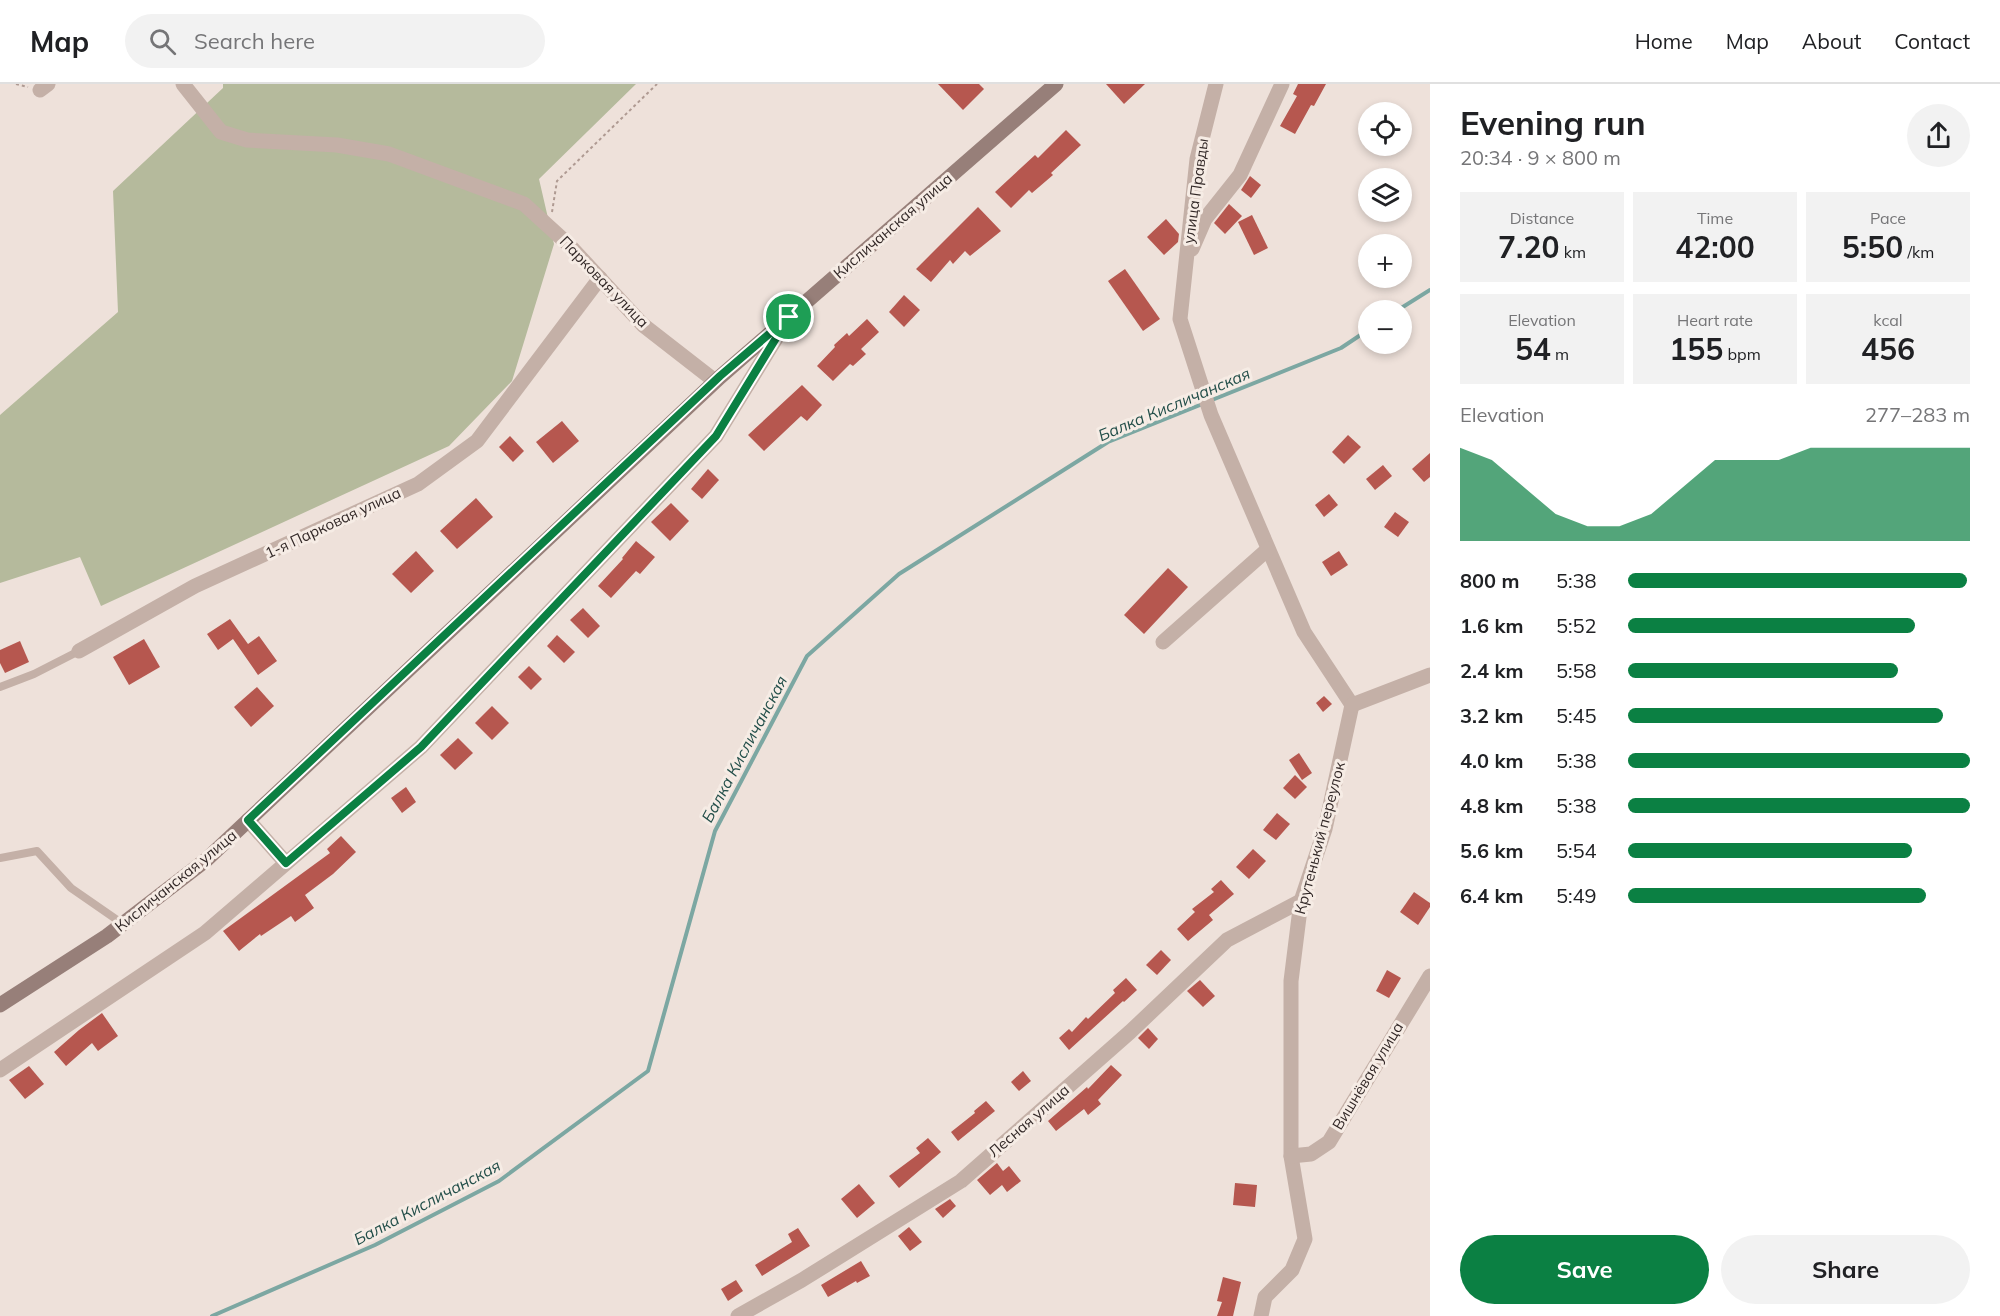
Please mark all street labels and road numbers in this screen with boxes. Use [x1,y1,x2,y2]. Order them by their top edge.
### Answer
street label: улица Правды [1179,137,1212,245]
street label: Кисличанская улица [829,169,956,282]
street label: Парковая улица [556,232,653,331]
street label: 1-я Парковая улица [262,483,404,562]
street label: Крутенький переулок [1290,759,1349,916]
street label: Кисличанская улица [111,826,240,936]
street label: Вишнёвая улица [1328,1019,1407,1133]
street label: Лесная улица [984,1080,1073,1161]

